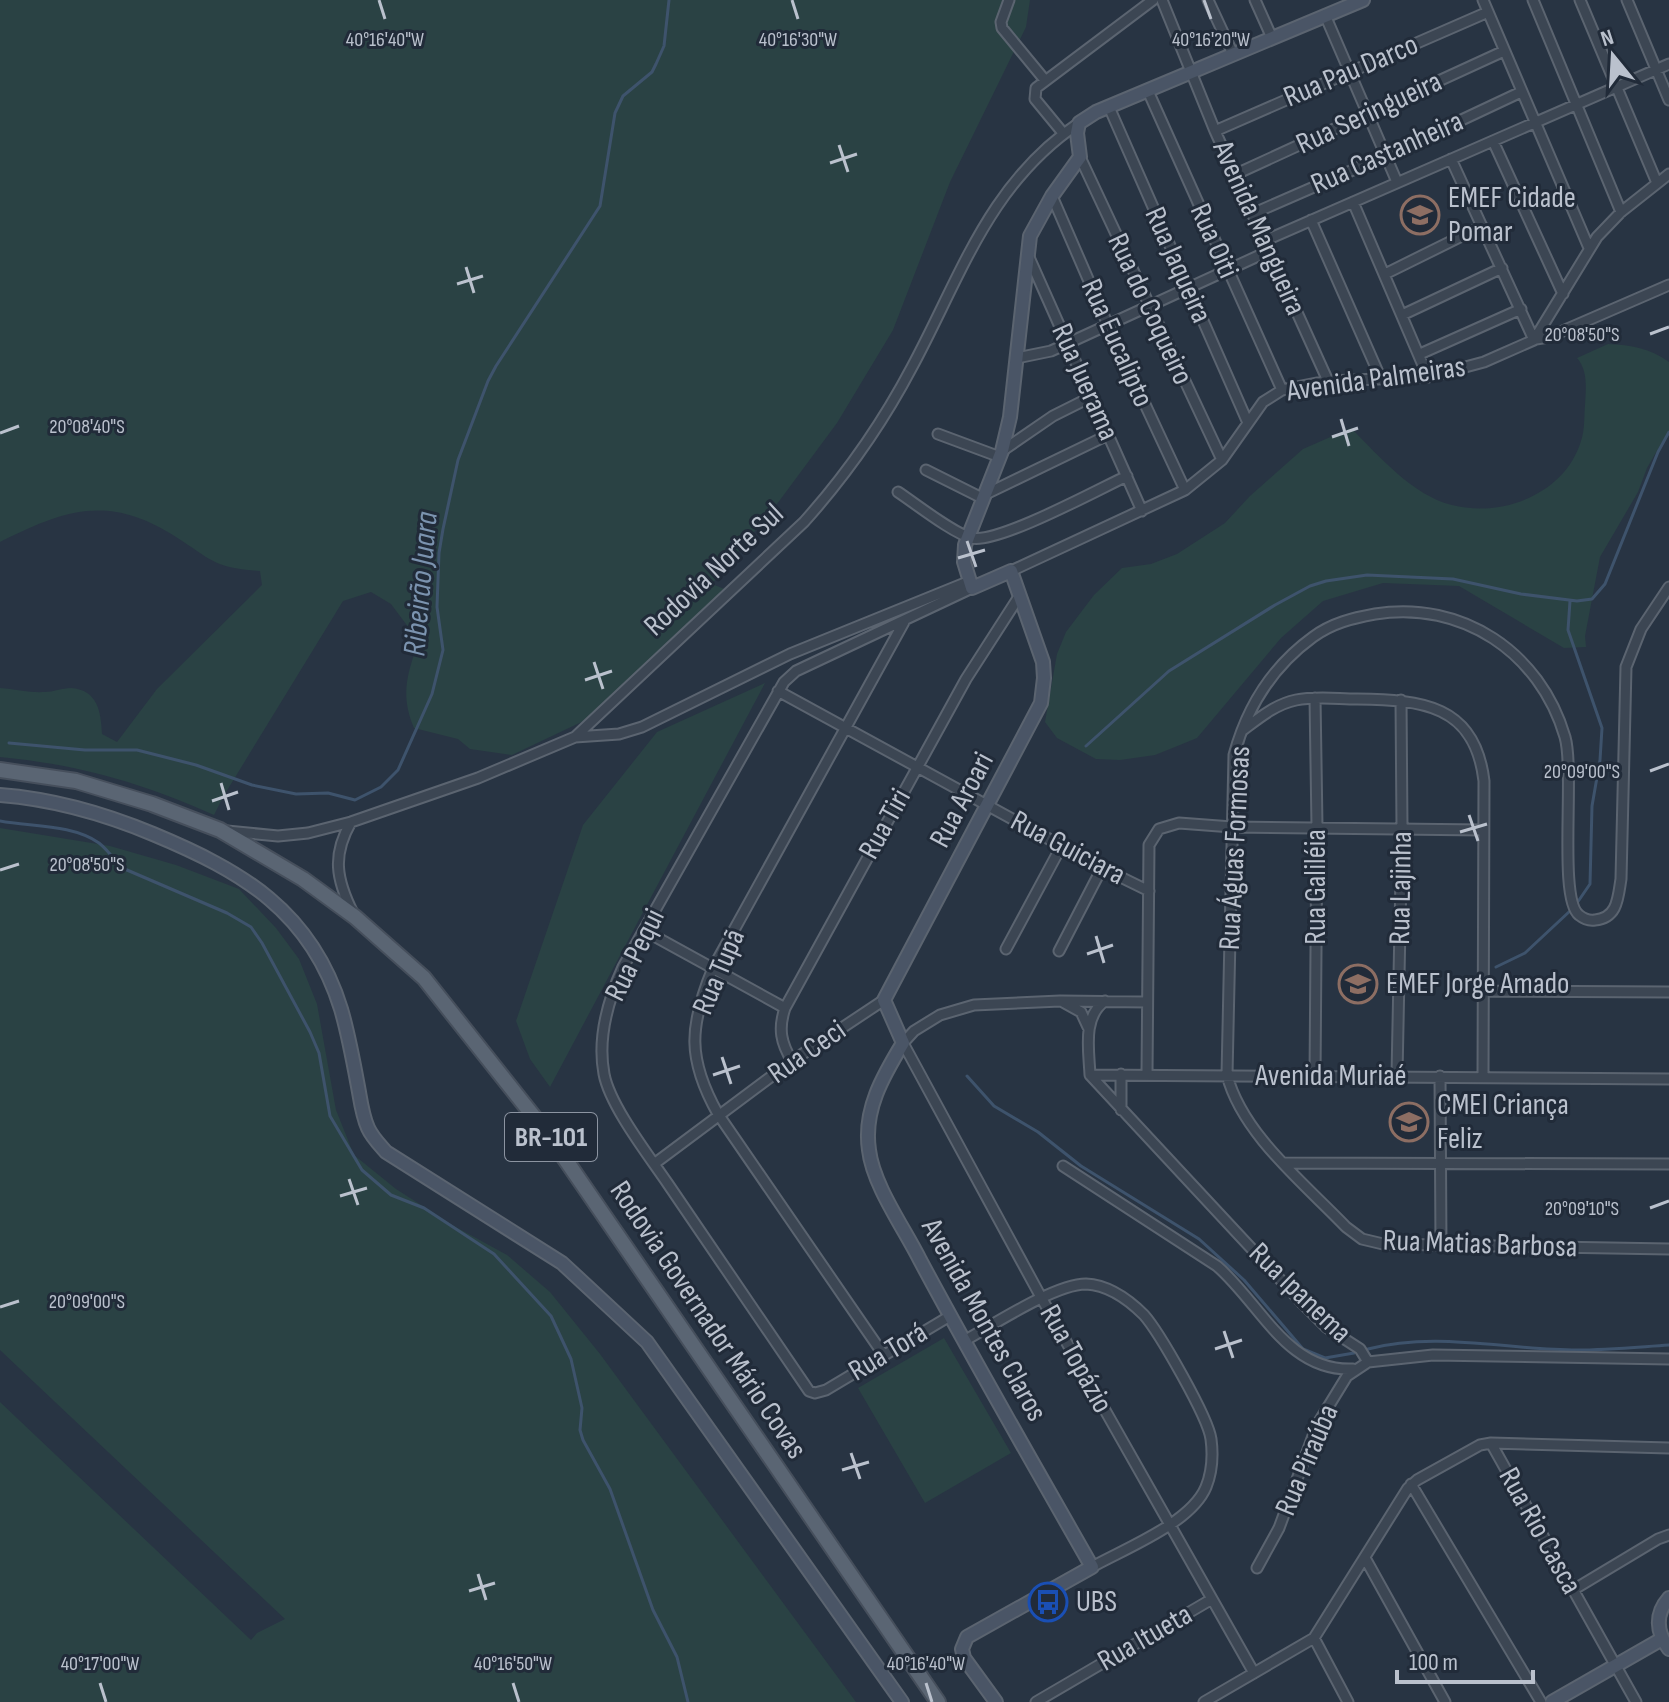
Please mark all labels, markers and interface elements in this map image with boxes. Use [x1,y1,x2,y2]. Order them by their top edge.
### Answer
north arrow [1573,16,1653,96]
text: N [1598,24,1617,53]
street label: Rua Pau Darco [1278,27,1424,115]
text: 40°16'40"W [346,28,424,52]
text: 40°16'30"W [759,28,837,52]
text: 40°16'20"W [1172,28,1250,52]
street label: Rua Seringueira [1290,64,1448,162]
street label: Rua Castanheira [1305,103,1469,203]
street label: Avenida Mangueira [1204,134,1314,321]
place label: EMEF Cidade Pomar [1448,180,1576,250]
school or university icon: EMEF Cidade Pomar [1399,194,1441,236]
street label: Rua Oiti [1182,198,1246,284]
street label: Rua Jaqueira [1137,202,1219,328]
street label: Rua do Coqueiro [1099,228,1201,390]
street label: Rua Eucalipto [1073,273,1161,413]
street label: Rua Juerama [1043,318,1127,446]
text: 20°08'50"S [1544,323,1620,347]
street label: Avenida Palmeiras [1283,349,1468,409]
text: 20°08'40"S [49,415,125,439]
street label: Rodovia Norte Sul [637,496,791,644]
water label: Ribeirão Juara [395,510,447,658]
street label: Rua Águas Formosas [1212,745,1258,951]
street label: Rua Aroari [922,746,1002,854]
text: 20°09'00"S [1544,760,1620,784]
street label: Rua Tiri [851,783,919,865]
street label: Rua Guiciara [1005,803,1131,893]
street label: Rua Galiléia [1298,829,1334,945]
street label: Rua Lajinha [1382,831,1420,945]
text: 20°08'50"S [49,853,125,877]
street label: Rua Pequi [597,903,673,1007]
street label: Rua Tupã [685,924,753,1020]
school or university icon: EMEF Jorge Amado [1337,963,1379,1005]
place label: EMEF Jorge Amado [1386,966,1569,1002]
street label: Rua Ceci [761,1012,853,1092]
street label: Avenida Muriaé [1254,1058,1407,1094]
place label: CMEI Criança Feliz [1437,1087,1569,1157]
school or university icon: CMEI Criança Feliz [1388,1101,1430,1143]
road number: BR-101 [505,1113,597,1161]
street label: Rodovia Governador Mário Covas [602,1174,814,1466]
text: 20°09'10"S [1545,1197,1619,1221]
street label: Avenida Montes Claros [913,1212,1055,1428]
street label: Rua Matias Barbosa [1382,1223,1578,1265]
street label: Rua Ipanema [1241,1235,1359,1351]
text: 20°09'00"S [49,1290,125,1314]
street label: Rua Topázio [1032,1299,1120,1419]
street label: Rua Torá [842,1315,934,1389]
street label: Rua Piraúba [1268,1399,1346,1521]
street label: Rua Rio Casca [1491,1462,1589,1600]
bus stop icon: UBS [1027,1581,1069,1623]
place label: UBS [1076,1584,1117,1620]
street label: Rua Itueta [1091,1597,1199,1679]
scale bar [1397,1634,1533,1684]
text: 100 m [1409,1648,1458,1677]
text: 40°17'00"W [61,1652,139,1676]
text: 40°16'50"W [474,1652,552,1676]
text: 40°16'40"W [887,1652,965,1676]

